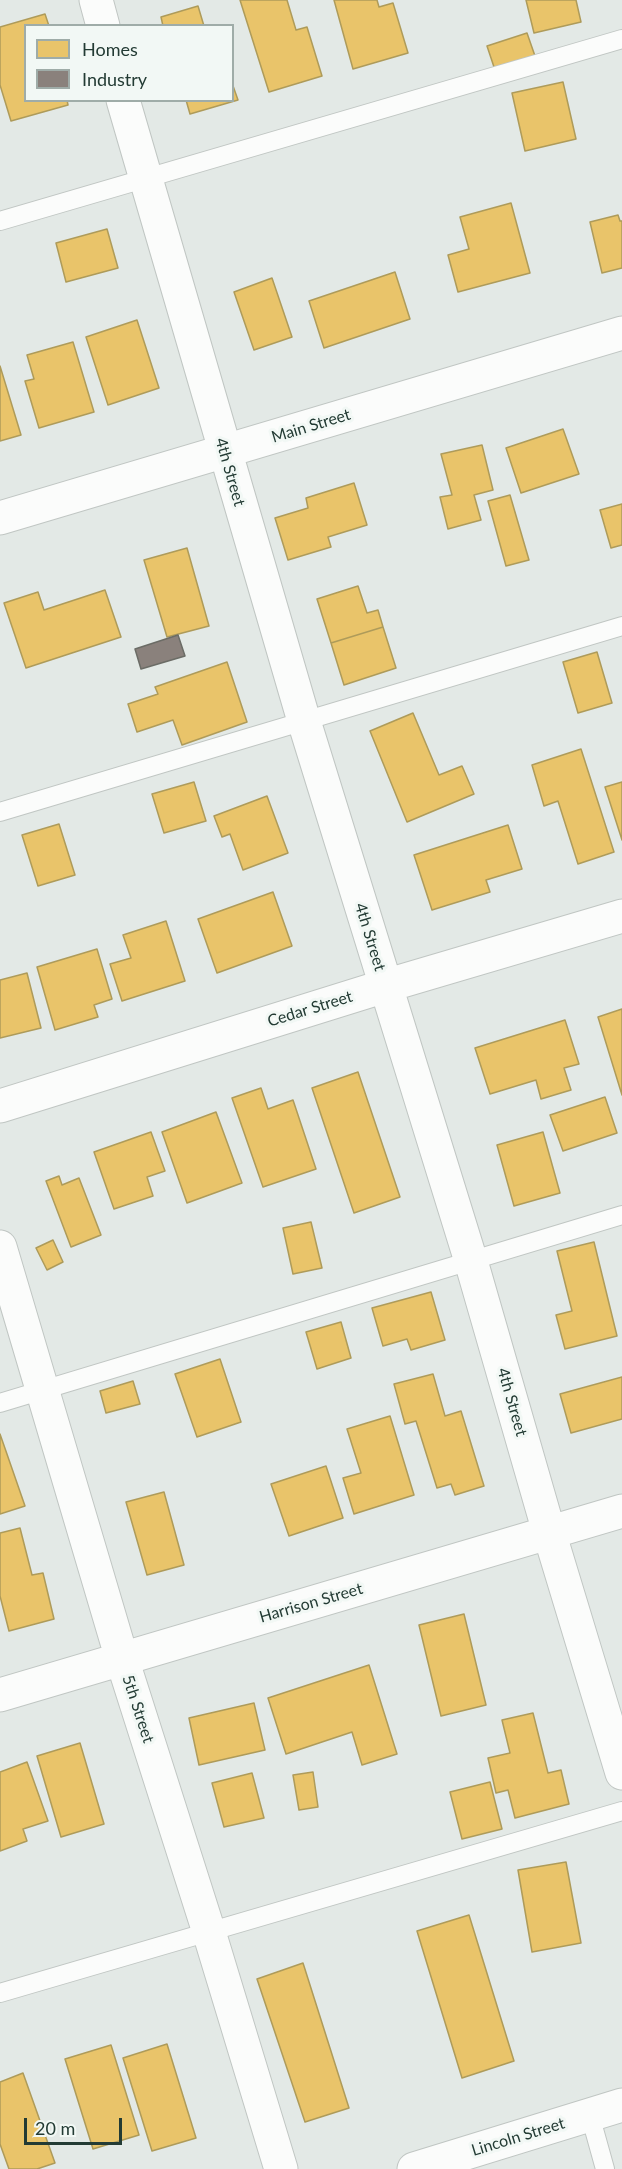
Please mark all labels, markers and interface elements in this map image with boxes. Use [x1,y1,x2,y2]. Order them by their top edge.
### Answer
legend [24,24,234,102]
text: Homes [82,38,138,60]
text: Industry [82,68,147,90]
street label: Main Street [269,405,353,447]
street label: 4th Street [211,436,249,508]
street label: 4th Street [351,901,389,973]
street label: Cedar Street [265,987,355,1031]
street label: 4th Street [493,1366,531,1438]
street label: Harrison Street [257,1579,365,1627]
street label: 5th Street [118,1673,158,1745]
scale bar [27,2106,124,2144]
street label: Lincoln Street [469,2114,567,2160]
text: 20 m [35,2117,75,2139]

